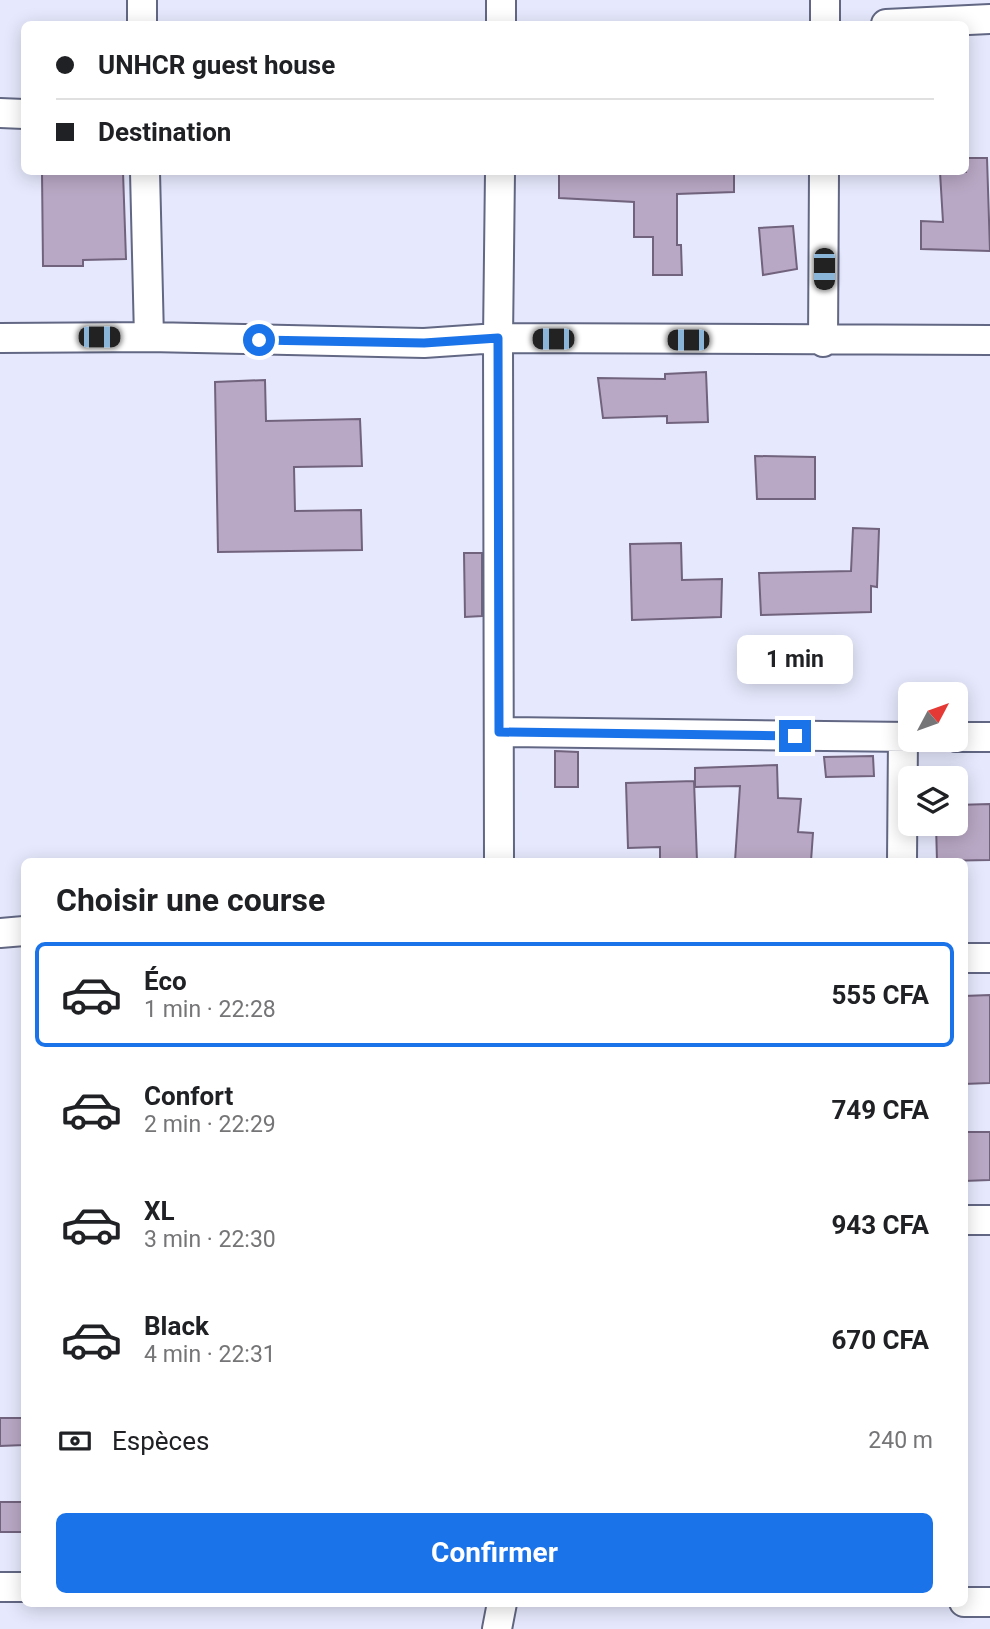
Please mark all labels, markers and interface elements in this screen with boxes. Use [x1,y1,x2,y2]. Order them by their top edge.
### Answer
text: UNHCR guest house [98,50,335,80]
text: Destination [98,117,231,147]
car [814,248,835,290]
route start [243,324,275,356]
car [79,327,121,348]
car [533,329,575,350]
car [668,330,710,351]
callout: 1 min [737,634,853,684]
text: 1 min [766,646,824,673]
north arrow [898,682,968,752]
map controls [898,682,968,836]
route end [779,720,811,752]
button: layers [898,766,968,836]
text: Choisir une course [56,881,325,919]
icon: car [60,963,123,1026]
text: Éco [144,966,187,996]
text: 555 CFA [831,980,929,1010]
text: 1 min · 22:28 [144,996,276,1023]
icon: car [60,1078,123,1141]
text: Confort [144,1081,233,1111]
text: 749 CFA [831,1095,929,1125]
text: 2 min · 22:29 [144,1111,276,1138]
icon: car [60,1193,123,1256]
text: XL [144,1196,175,1226]
text: 943 CFA [831,1210,929,1240]
text: 3 min · 22:30 [144,1226,276,1253]
icon: car [60,1308,123,1371]
text: Black [144,1311,209,1341]
text: 670 CFA [831,1325,929,1355]
text: 4 min · 22:31 [144,1341,276,1368]
icon: cash [56,1422,94,1460]
text: Espèces [112,1426,209,1456]
text: 240 m [868,1427,933,1454]
button: Confirmer [56,1513,933,1593]

